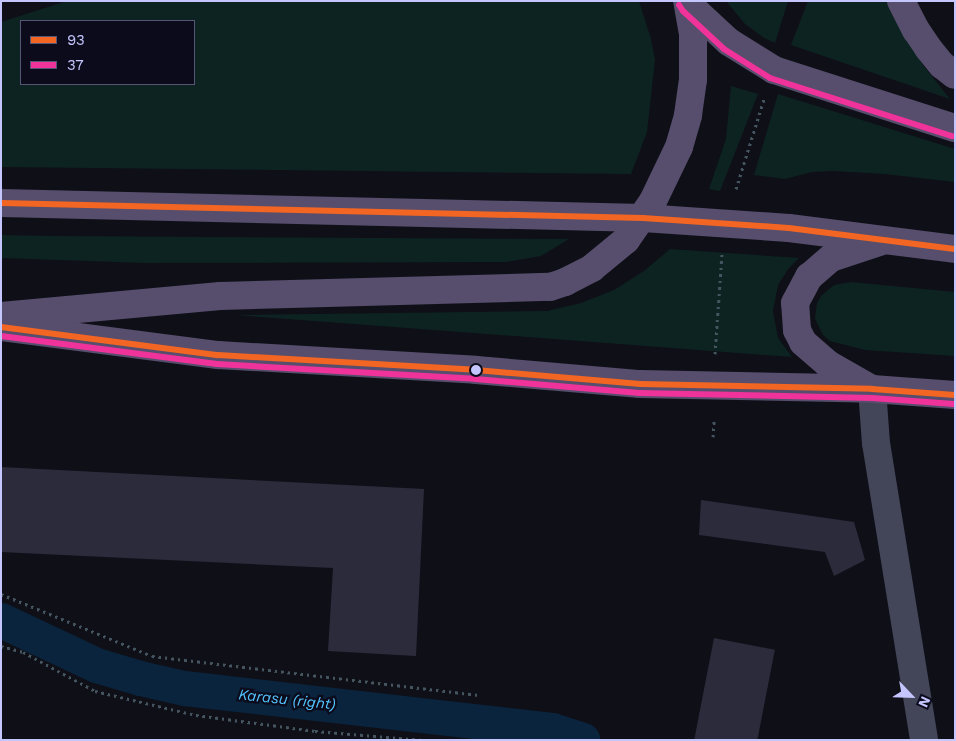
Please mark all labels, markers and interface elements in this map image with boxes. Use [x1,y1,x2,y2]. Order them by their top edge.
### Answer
legend [20,20,195,85]
text: 93 [67,31,85,49]
text: 37 [67,56,84,74]
unlabelled marker [471,365,481,375]
north arrow [886,671,936,721]
water label: Karasu (right) [237,686,337,714]
text: N [915,694,934,710]

